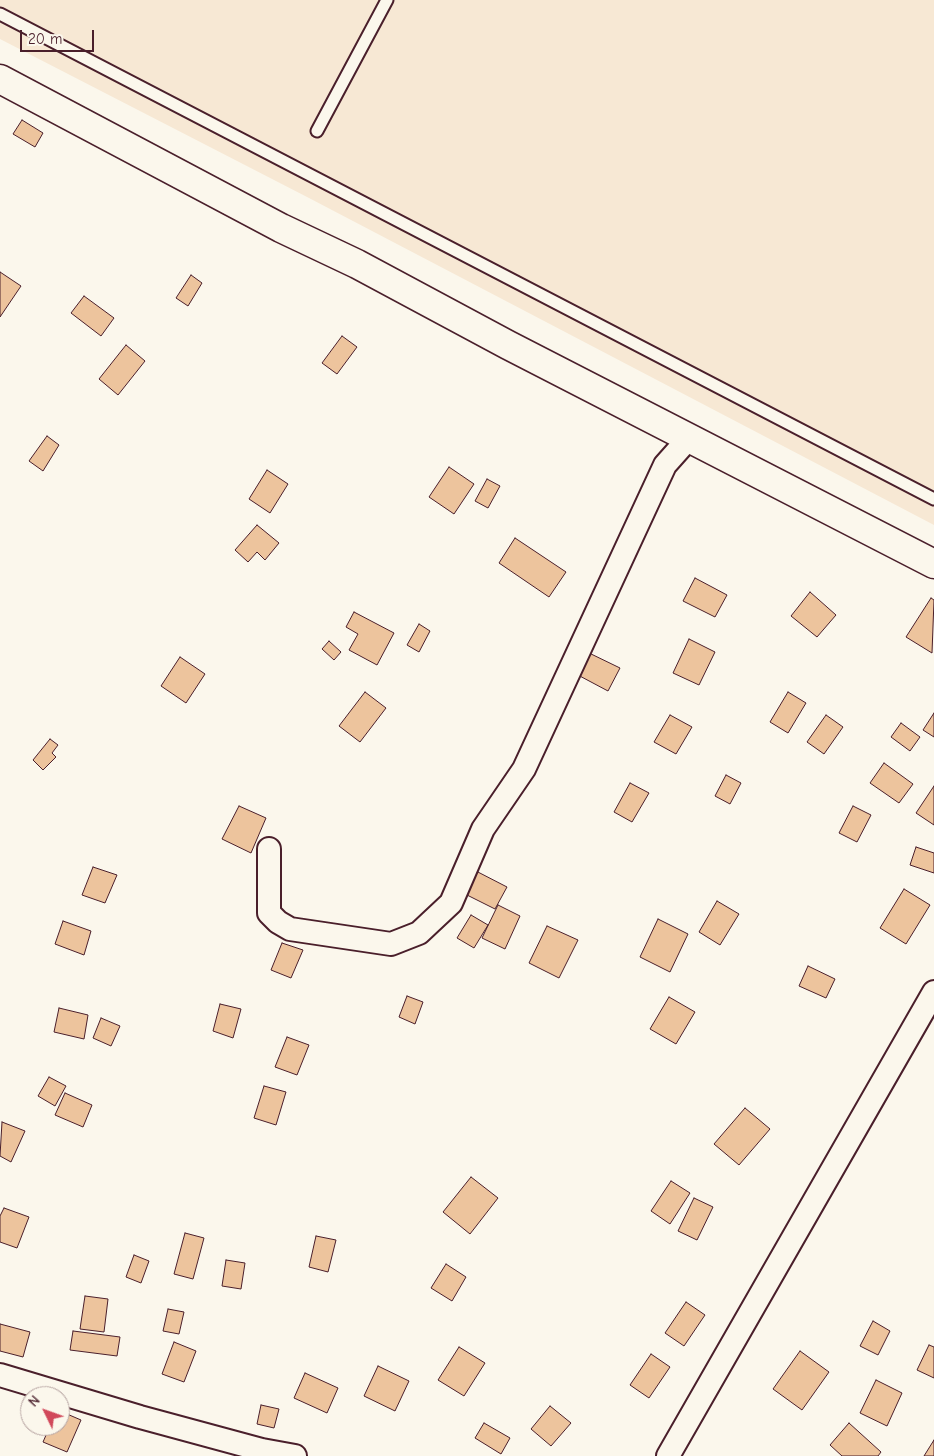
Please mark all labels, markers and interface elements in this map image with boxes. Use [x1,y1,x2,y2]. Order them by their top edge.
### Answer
scale bar [22,20,96,52]
text: 20 m [28,30,62,48]
north arrow [20,1386,70,1436]
text: N [25,1392,44,1410]

